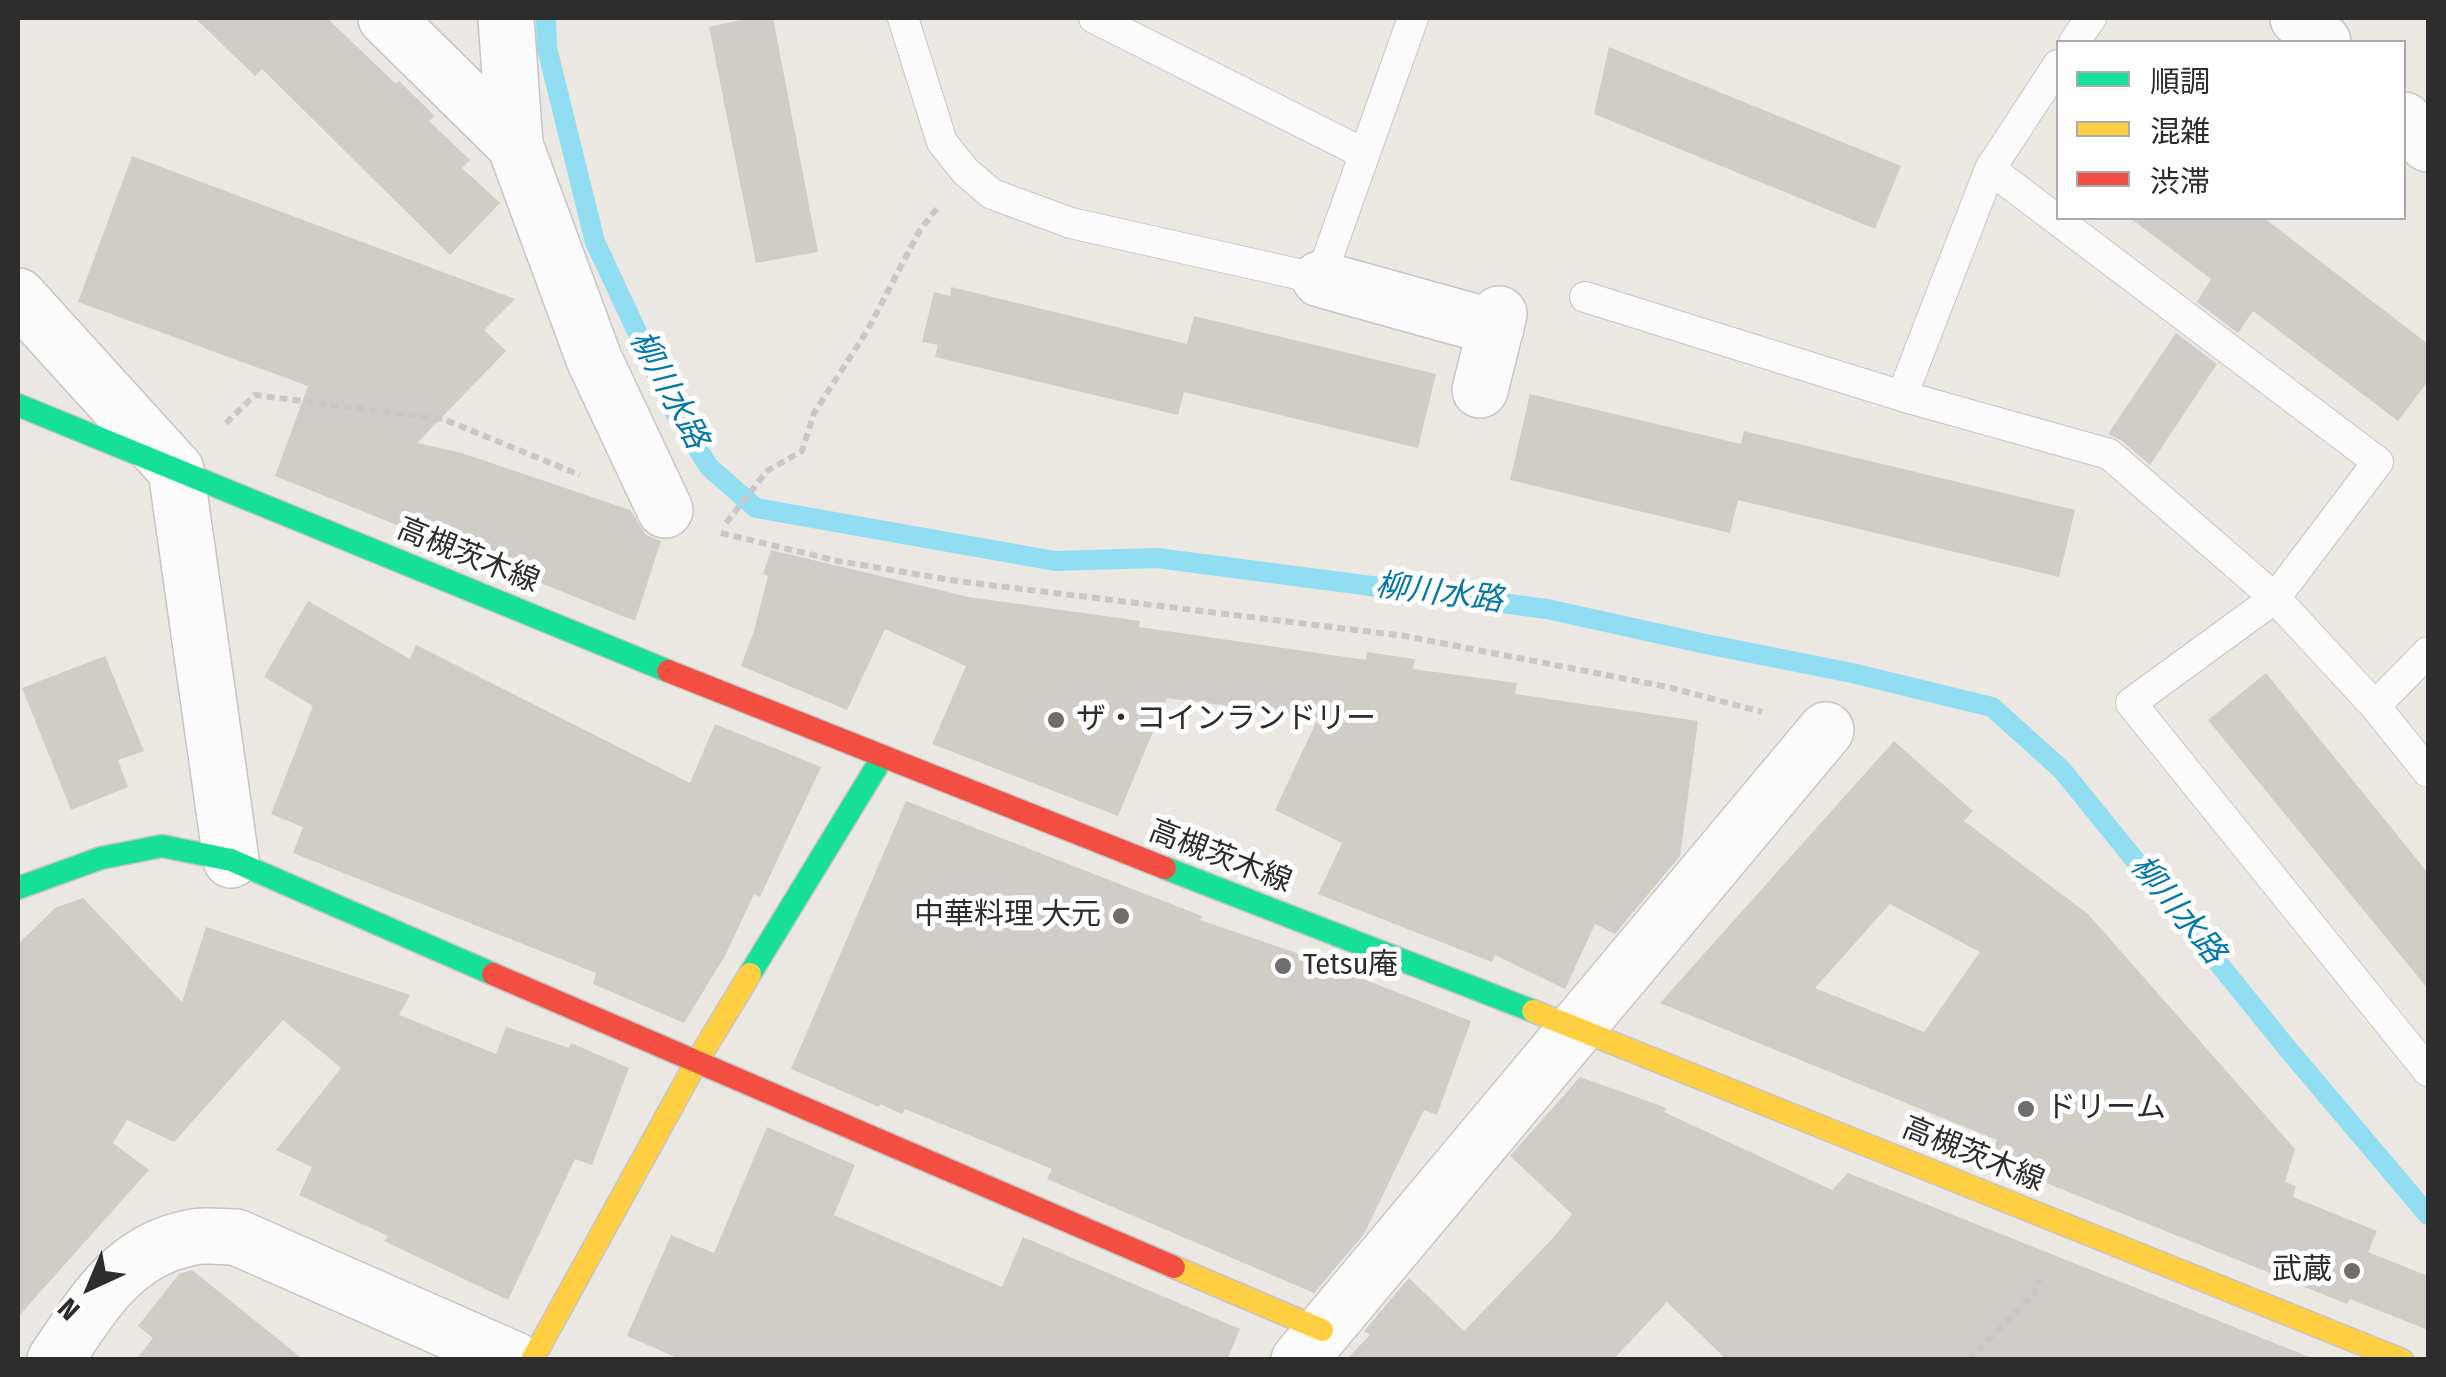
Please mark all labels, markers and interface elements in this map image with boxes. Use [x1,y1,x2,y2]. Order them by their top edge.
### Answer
legend [2056,40,2406,220]
text: 順調 [2150,64,2210,100]
text: 混雑 [2150,114,2210,150]
text: 渋滞 [2150,164,2210,200]
water label: 柳川水路 [621,324,715,456]
street label: 高槻茨木線 [392,511,544,601]
water label: 柳川水路 [1373,567,1505,621]
place label: ザ・コインランドリー [1076,702,1376,738]
marker: ザ・コインランドリー [1045,709,1067,731]
street label: 高槻茨木線 [1144,813,1296,901]
water label: 柳川水路 [2122,848,2232,972]
place label: 中華料理 大元 [914,898,1101,934]
marker: 中華料理 大元 [1110,905,1132,927]
place label: Tetsu庵 [1303,948,1398,984]
marker: Tetsu庵 [1272,955,1294,977]
place label: ドリーム [2046,1091,2166,1127]
marker: ドリーム [2015,1098,2037,1120]
street label: 高槻茨木線 [1897,1110,2049,1200]
north arrow [40,1237,140,1337]
place label: 武蔵 [2272,1253,2332,1289]
marker: 武蔵 [2341,1260,2363,1282]
text: N [51,1291,86,1327]

